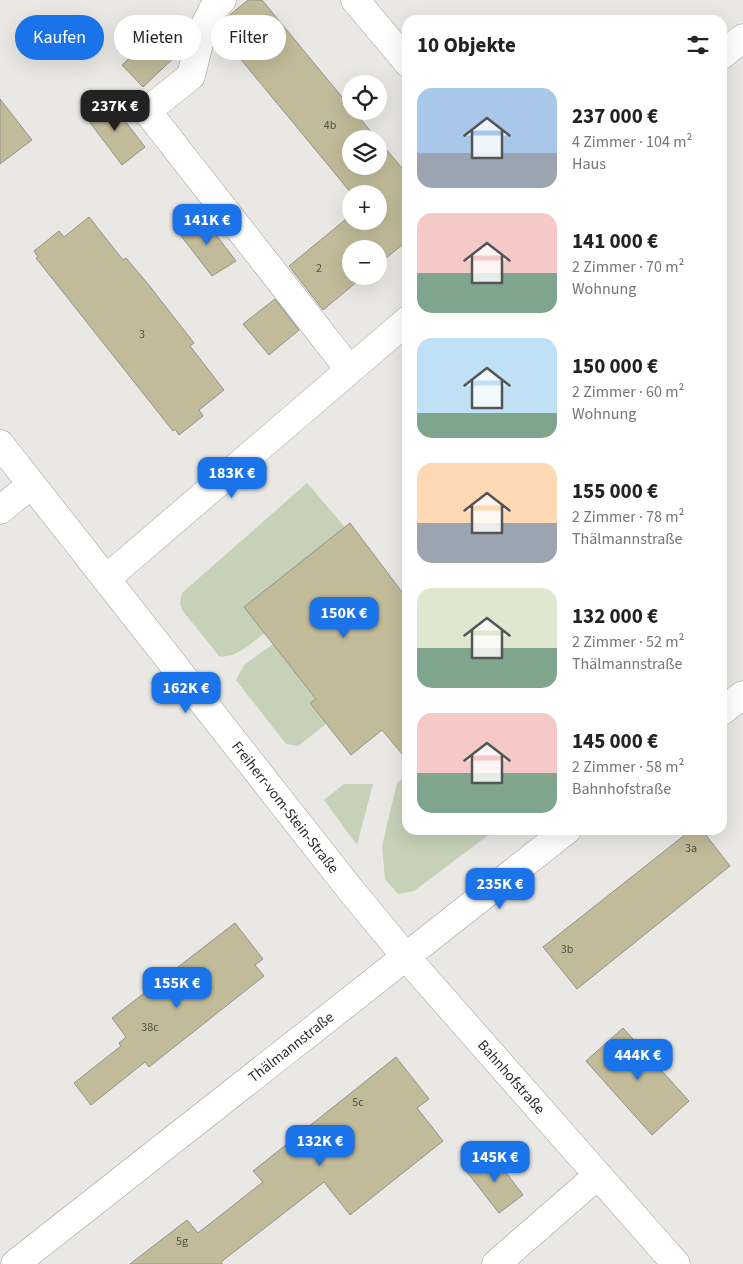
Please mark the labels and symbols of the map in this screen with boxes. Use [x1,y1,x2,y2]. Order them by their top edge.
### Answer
pin: 237K € [74,90,156,132]
house number: 4b [324,117,337,134]
pin: 141K € [166,204,248,246]
house number: 2 [316,260,322,277]
house number: 3 [139,326,145,343]
pin: 183K € [191,456,273,499]
pin: 150K € [303,596,385,639]
pin: 162K € [145,672,227,714]
street label: Freiherr-vom-Stein-Straße [227,737,344,878]
house number: 3a [685,840,697,857]
pin: 235K € [459,868,541,910]
house number: 3b [561,941,574,958]
pin: 155K € [136,966,218,1009]
street label: Thälmannstraße [244,1007,338,1087]
house number: 38c [141,1019,159,1036]
street label: Bahnhofstraße [473,1035,550,1119]
pin: 444K € [597,1038,679,1081]
house number: 5c [352,1094,364,1111]
pin: 132K € [279,1124,361,1167]
pin: 145K € [454,1140,536,1183]
house number: 5g [176,1233,188,1250]

